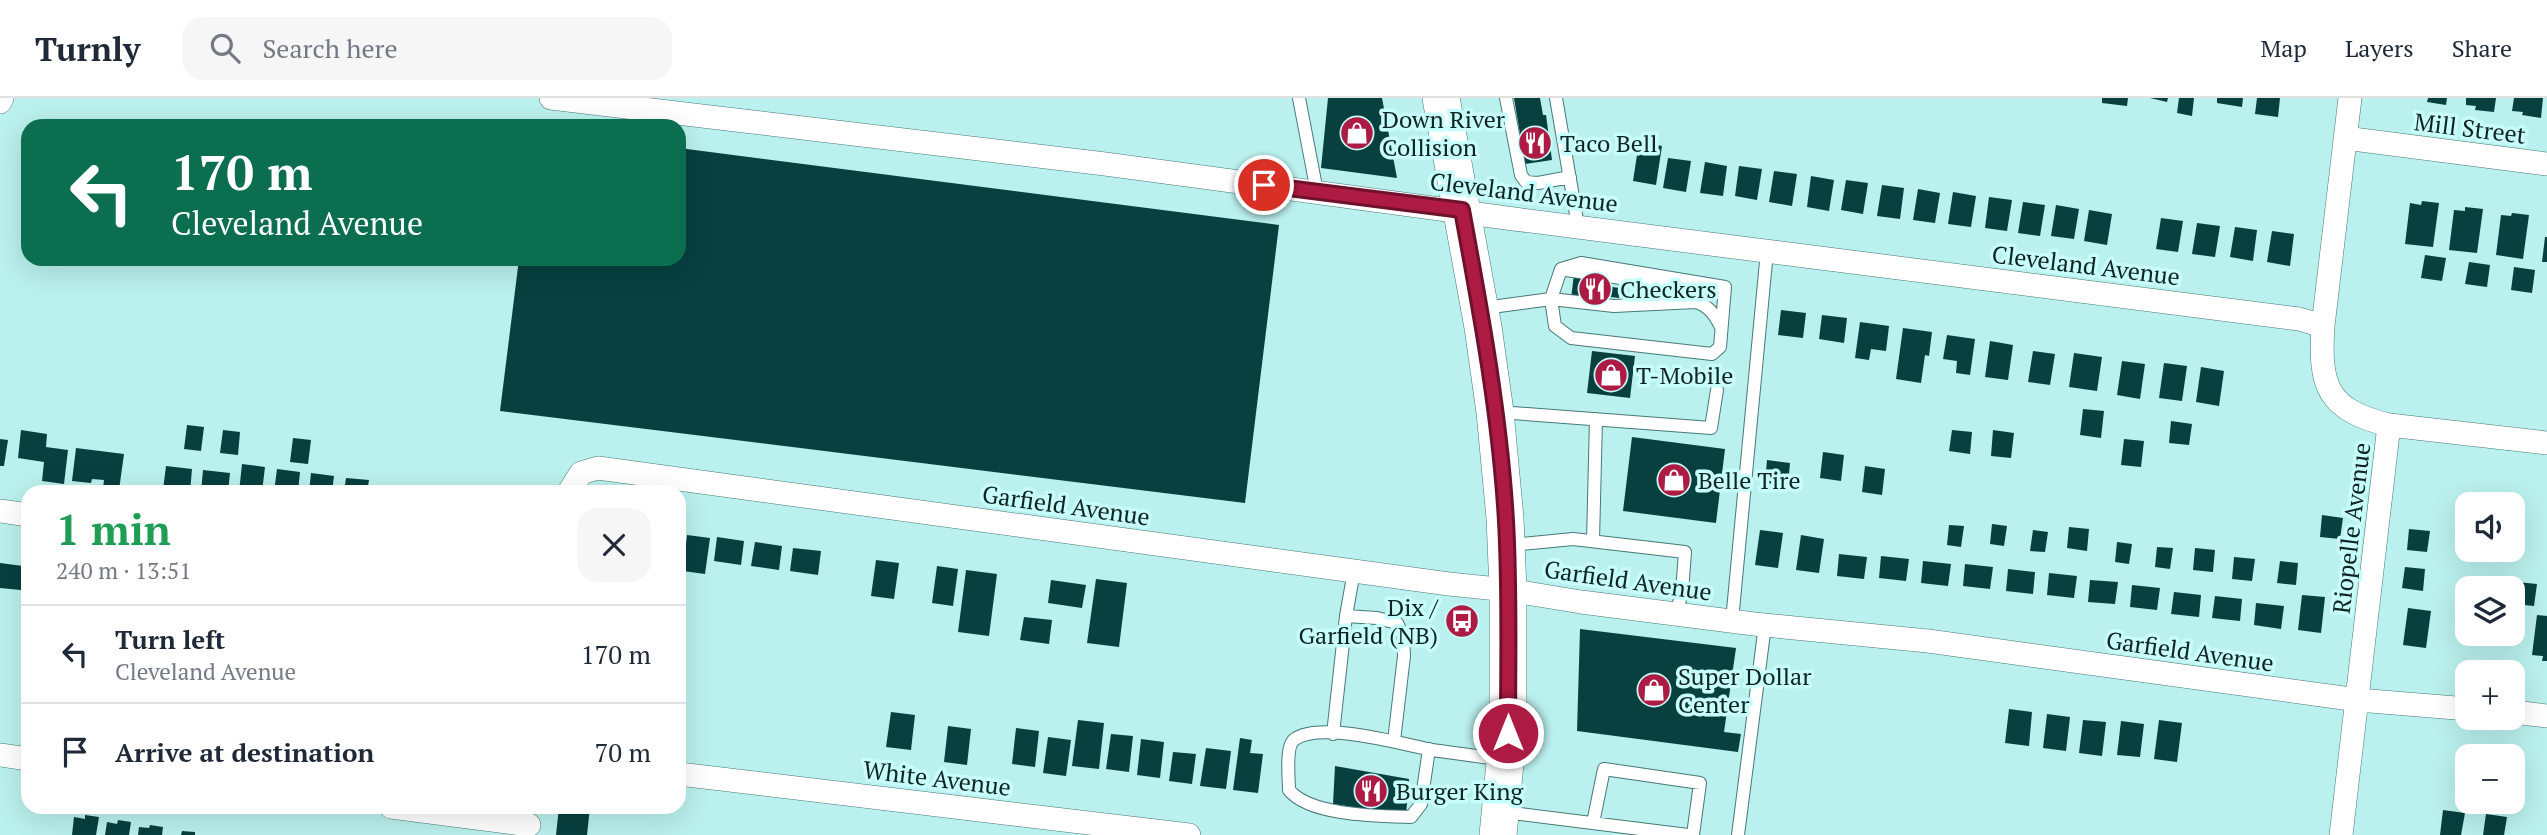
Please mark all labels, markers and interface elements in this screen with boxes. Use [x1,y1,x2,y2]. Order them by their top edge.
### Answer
search box [182,17,672,80]
text: Turnly [35,27,140,70]
icon: search [206,29,244,67]
text: Search here [262,31,398,65]
text: Map [2260,32,2307,64]
text: Layers [2345,32,2414,64]
text: Share [2452,32,2512,64]
place label: Down River Collision [1382,103,1506,163]
street label: Mill Street [2412,105,2528,151]
shop icon: Down River Collision [1338,114,1376,152]
restaurant icon: Taco Bell [1516,124,1554,162]
place label: Taco Bell [1560,127,1657,159]
text: 170 m [171,139,313,204]
icon: left [56,147,147,238]
pin [1234,155,1294,215]
street label: Cleveland Avenue [1428,165,1620,219]
icon: arrive [1245,166,1283,204]
text: Cleveland Avenue [171,202,423,244]
street label: Cleveland Avenue [1990,238,2182,292]
restaurant icon: Checkers [1576,270,1614,308]
place label: Checkers [1620,273,1717,305]
shop icon: T-Mobile [1592,356,1630,394]
place label: T-Mobile [1636,359,1733,391]
street label: Riopelle Avenue [2325,441,2377,615]
shop icon: Belle Tire [1655,461,1693,499]
place label: Belle Tire [1698,464,1801,496]
street label: Garfield Avenue [980,477,1152,533]
map controls [2455,492,2525,814]
button: sound [2455,492,2525,562]
text: 1 min [56,501,171,557]
button: close [577,508,651,582]
street label: Garfield Avenue [1542,552,1714,608]
text: 240 m · 13:51 [56,555,191,586]
button: layers [2455,576,2525,646]
place label: Dix / Garfield (NB) [1299,591,1439,651]
bus stop icon: Dix / Garfield (NB) [1443,602,1481,640]
text: Turn left [115,622,225,656]
street label: Garfield Avenue [2104,623,2276,679]
icon: left [56,635,94,673]
text: 170 m [581,637,651,671]
text: Cleveland Avenue [115,656,296,687]
place label: Super Dollar Center [1678,660,1812,720]
button: + [2455,660,2525,730]
shop icon: Super Dollar Center [1635,671,1673,709]
position arrow [1471,696,1545,770]
icon: arrive [56,733,94,771]
text: Arrive at destination [115,735,374,769]
text: 70 m [595,735,651,769]
button: − [2455,744,2525,814]
street label: White Avenue [861,753,1013,803]
restaurant icon: Burger King [1352,772,1390,810]
place label: Burger King [1396,775,1523,807]

